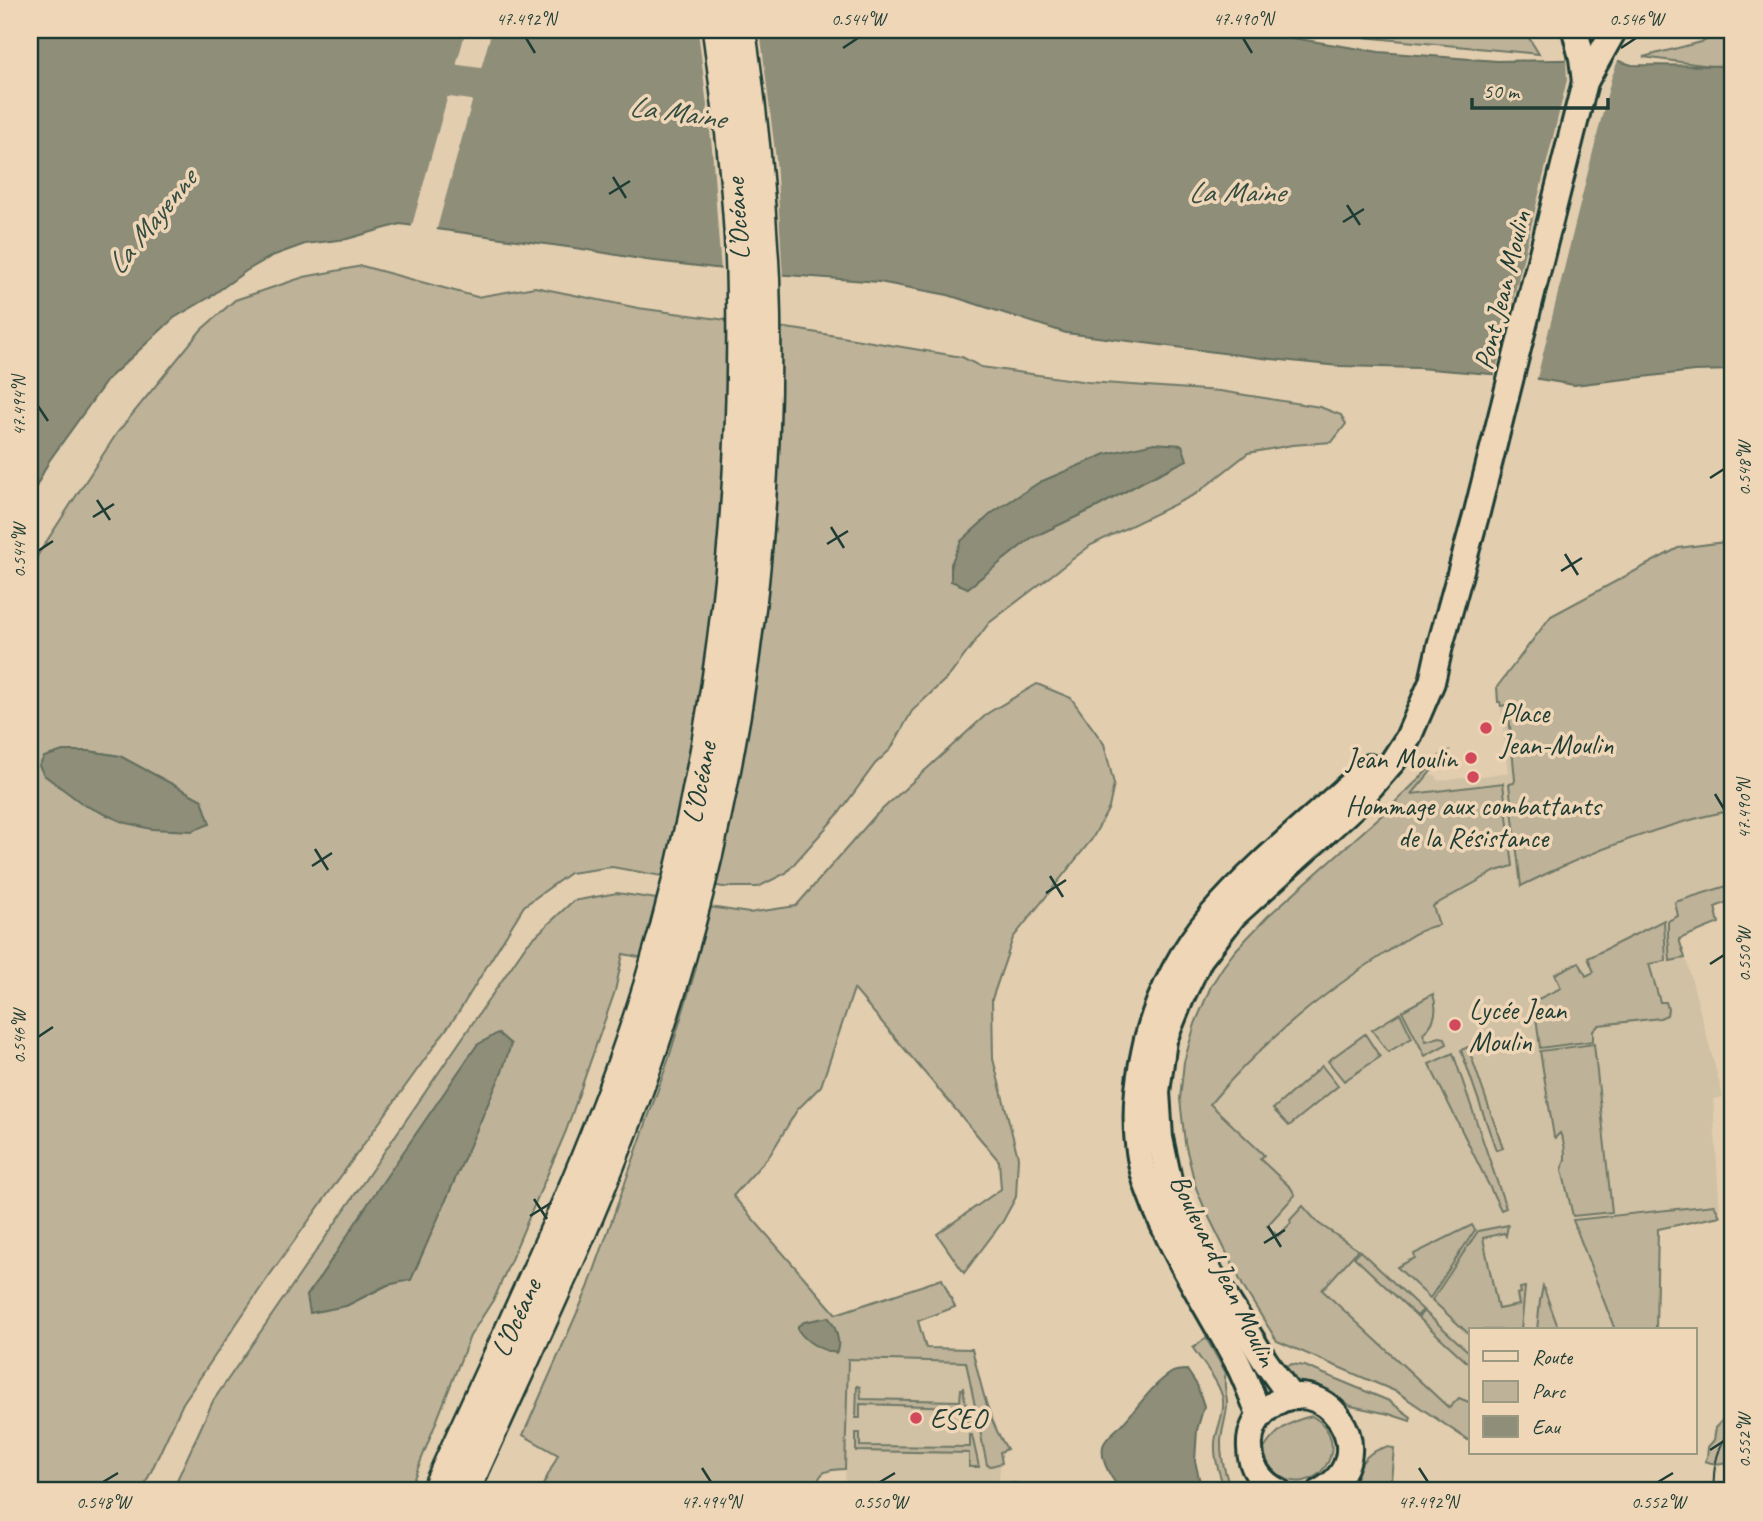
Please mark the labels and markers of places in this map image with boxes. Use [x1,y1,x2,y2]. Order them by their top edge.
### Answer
place label: Place Jean-Moulin [1498,695,1614,762]
marker: Place Jean-Moulin [1478,720,1494,736]
place label: Jean Moulin [1344,741,1458,776]
marker: Jean Moulin [1463,750,1479,766]
marker: Hommage aux combattants de la Résistance [1465,769,1481,785]
place label: Hommage aux combattants de la Résistance [1345,788,1603,855]
place label: Lycée Jean Moulin [1469,992,1568,1059]
marker: Lycée Jean Moulin [1447,1017,1463,1033]
place label: ESEO [930,1401,989,1436]
marker: ESEO [908,1410,924,1426]

